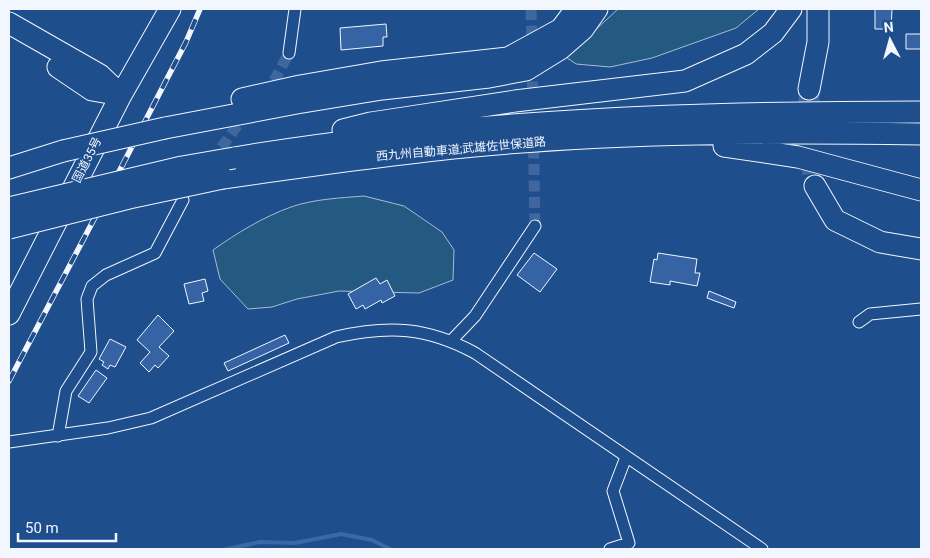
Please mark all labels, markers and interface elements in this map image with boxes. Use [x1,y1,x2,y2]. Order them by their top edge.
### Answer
north arrow [865,15,915,65]
text: N [883,19,894,36]
street label: 国道35号 [70,135,104,185]
street label: 西九州自動車道;武雄佐世保道路 [375,135,547,163]
scale bar [18,510,115,542]
text: 50 m [25,519,59,537]

